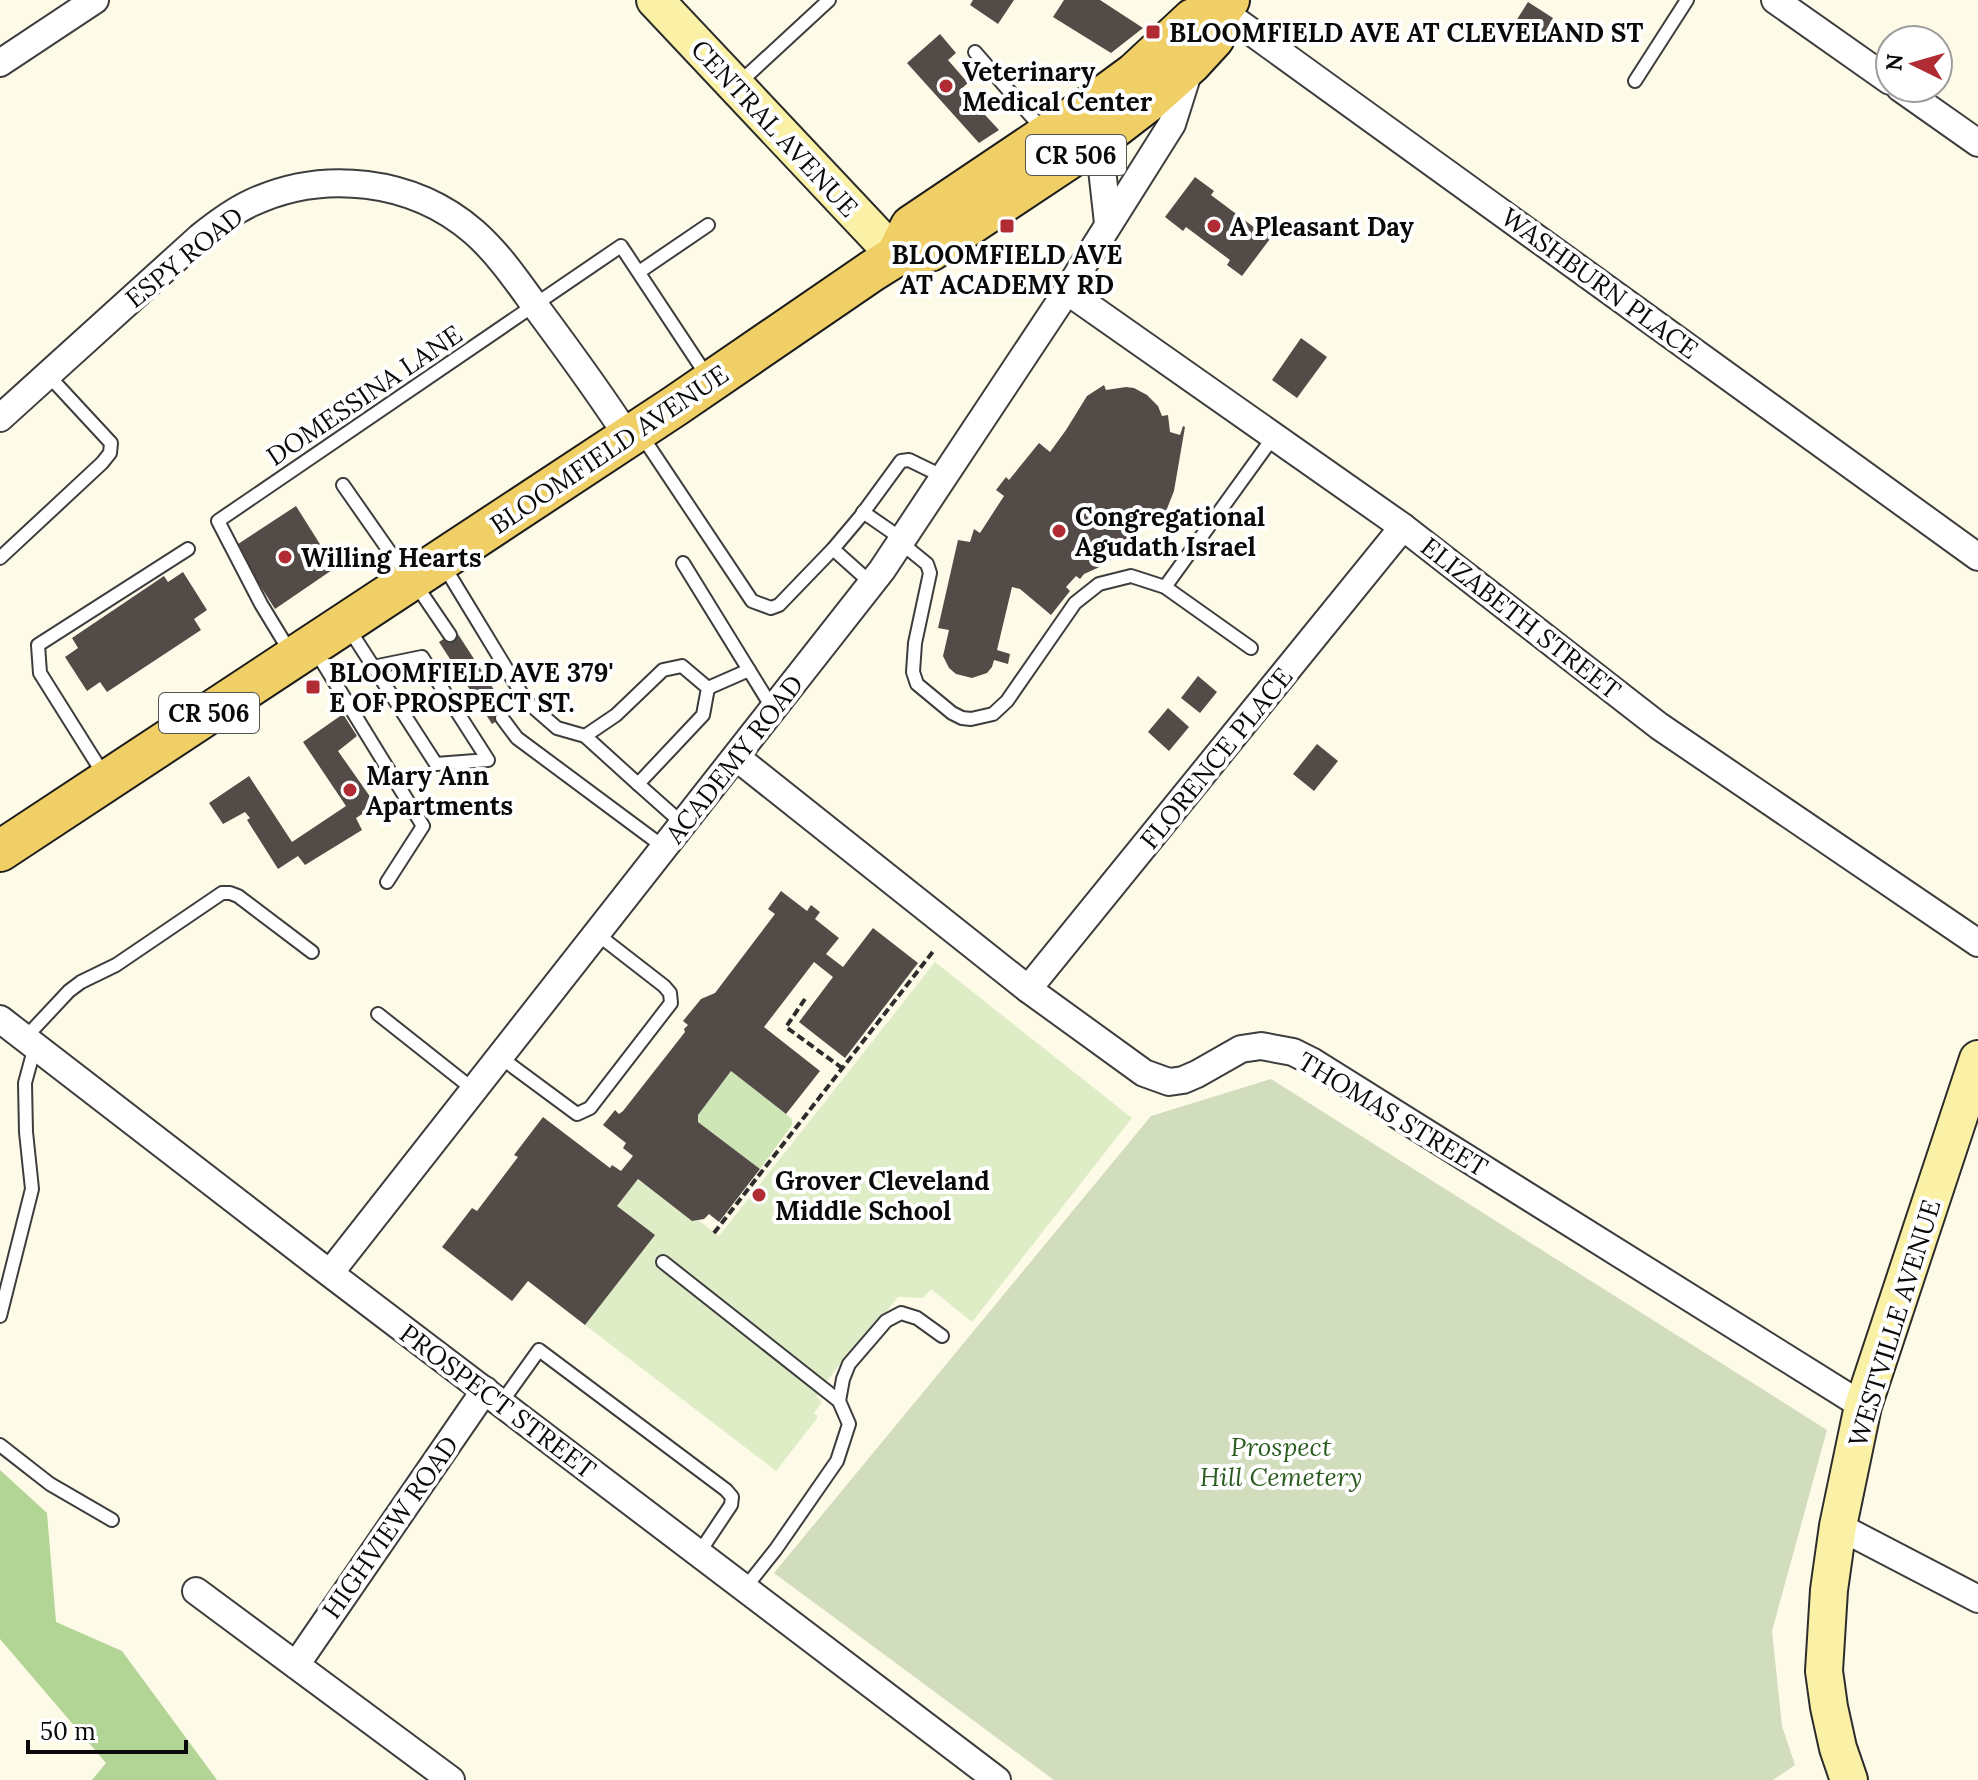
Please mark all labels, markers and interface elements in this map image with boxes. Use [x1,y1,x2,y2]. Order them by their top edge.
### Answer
place label: BLOOMFIELD AVE AT CLEVELAND ST [1169,16,1643,49]
marker: BLOOMFIELD AVE AT CLEVELAND ST [1144,23,1162,41]
north arrow [1874,24,1954,104]
street label: CENTRAL AVENUE [684,32,866,224]
text: N [1879,53,1909,72]
place label: Veterinary Medical Center [962,55,1153,118]
marker: Veterinary Medical Center [937,77,955,95]
road number: CR 506 [1026,135,1126,175]
street label: ESPY ROAD [118,199,250,315]
street label: WASHBURN PLACE [1495,200,1705,366]
place label: A Pleasant Day [1230,210,1414,243]
marker: BLOOMFIELD AVE AT ACADEMY RD [998,217,1016,235]
marker: A Pleasant Day [1205,217,1223,235]
place label: BLOOMFIELD AVE AT ACADEMY RD [892,238,1122,301]
street label: DOMESSINA LANE [260,317,468,473]
street label: BLOOMFIELD AVENUE [484,357,734,541]
place label: Congregational Agudath Israel [1075,500,1265,563]
marker: Congregational Agudath Israel [1050,522,1068,540]
street label: ELIZABETH STREET [1414,530,1628,707]
place label: Willing Hearts [301,541,482,574]
marker: Willing Hearts [276,548,294,566]
place label: BLOOMFIELD AVE 379' E OF PROSPECT ST. [329,656,613,719]
street label: FLORENCE PLACE [1133,661,1299,855]
street label: ACADEMY ROAD [657,668,810,851]
marker: BLOOMFIELD AVE 379' E OF PROSPECT ST. [304,678,322,696]
road number: CR 506 [159,693,259,733]
place label: Mary Ann Apartments [366,759,513,822]
marker: Mary Ann Apartments [341,781,359,799]
street label: THOMAS STREET [1292,1044,1494,1184]
place label: Grover Cleveland Middle School [775,1164,990,1227]
marker: Grover Cleveland Middle School [750,1186,768,1204]
street label: WESTVILLE AVENUE [1841,1195,1947,1451]
street label: PROSPECT STREET [393,1316,603,1486]
street label: HIGHVIEW ROAD [315,1429,465,1625]
park label: Prospect Hill Cemetery [1200,1430,1362,1493]
scale bar [28,1704,186,1754]
text: 50 m [40,1716,96,1747]

